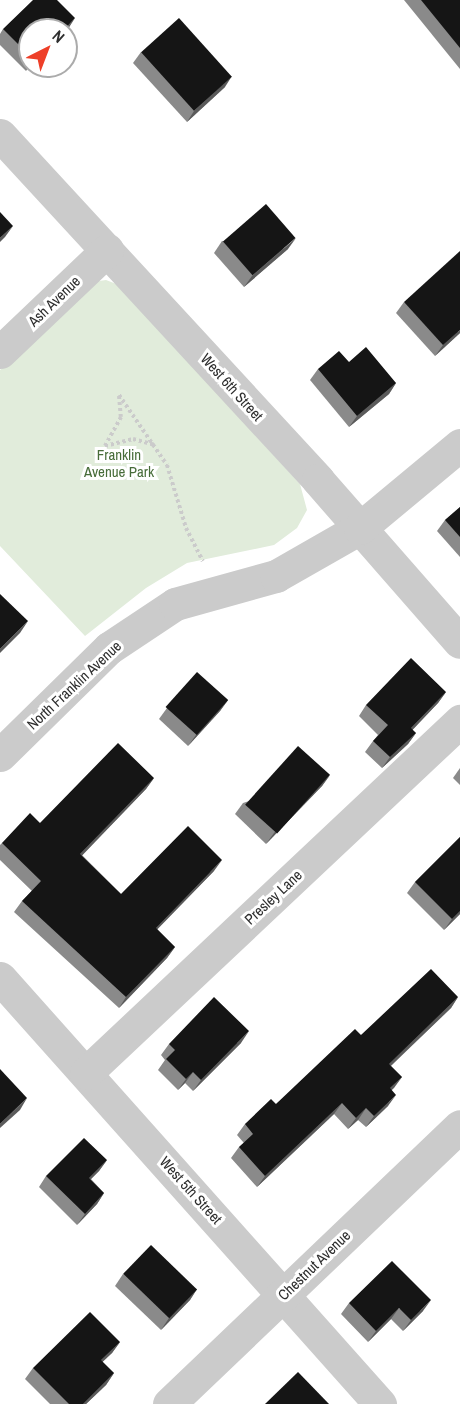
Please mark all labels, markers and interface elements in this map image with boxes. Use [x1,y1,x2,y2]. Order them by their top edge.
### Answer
north arrow [18,18,78,78]
text: N [48,25,70,47]
street label: Ash Avenue [24,272,84,330]
street label: West 6th Street [197,350,267,424]
park label: Franklin Avenue Park [84,445,154,480]
street label: North Franklin Avenue [23,637,125,733]
street label: Presley Lane [241,866,305,928]
street label: West 5th Street [156,1153,226,1227]
street label: Chestnut Avenue [274,1226,354,1304]

